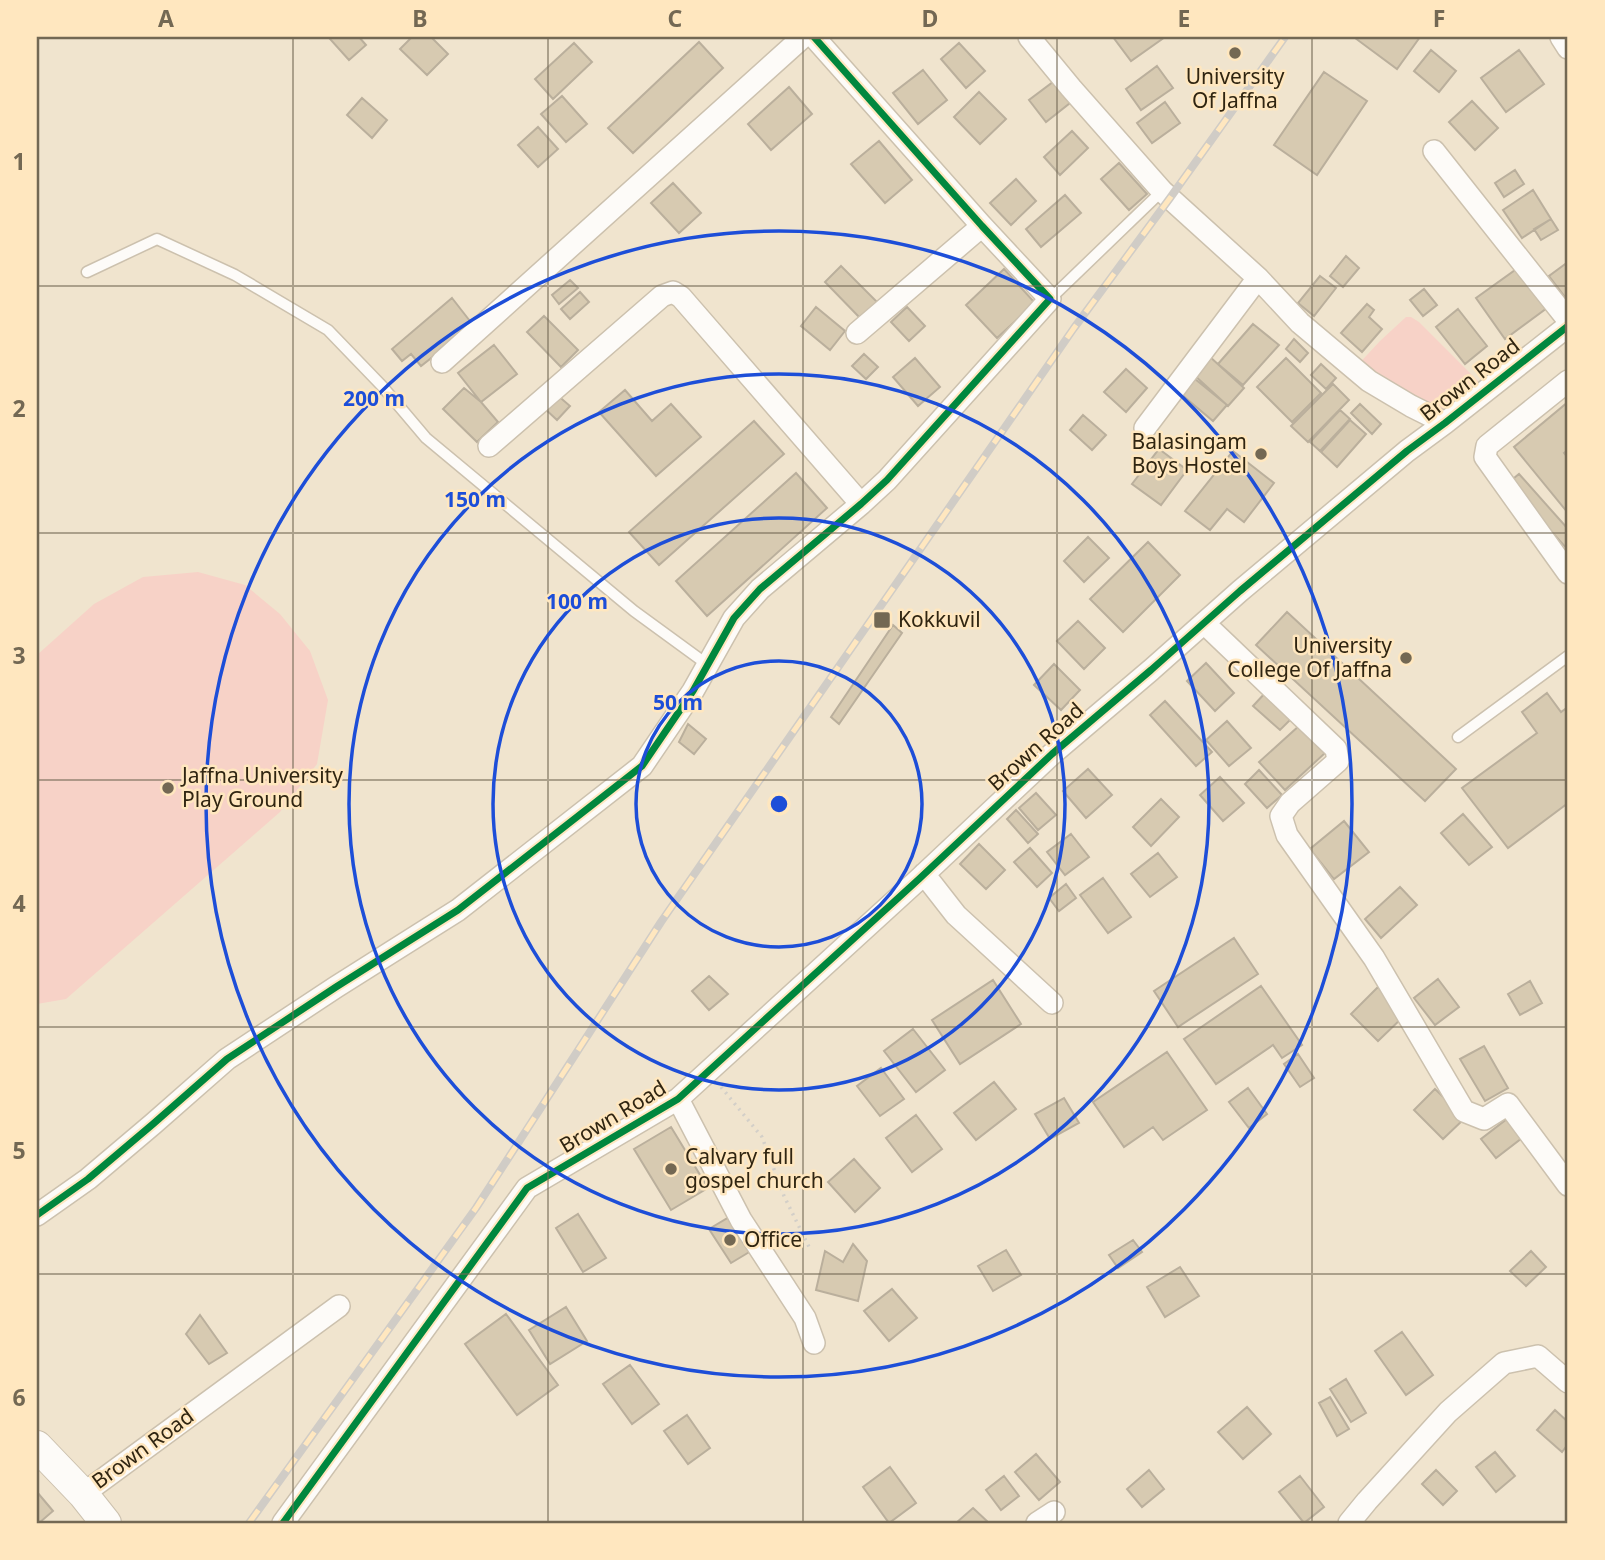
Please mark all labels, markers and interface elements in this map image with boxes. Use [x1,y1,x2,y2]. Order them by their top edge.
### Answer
text: A [158,2,174,34]
text: B [412,2,428,34]
text: C [668,2,683,34]
text: D [922,2,938,34]
text: E [1178,2,1190,34]
text: F [1433,2,1445,34]
marker: University Of Jaffna [1227,45,1243,61]
place label: University Of Jaffna [1186,62,1285,114]
text: 1 [12,145,26,177]
street label: Brown Road [1414,331,1525,427]
text: 200 m [343,384,405,412]
text: 2 [12,392,26,424]
place label: Balasingam Boys Hostel [1132,427,1247,479]
marker: Balasingam Boys Hostel [1253,446,1269,462]
text: 150 m [444,485,506,513]
text: 100 m [546,587,608,615]
place label: Kokkuvil [898,605,981,633]
marker: Kokkuvil [872,610,892,630]
place label: University College Of Jaffna [1227,631,1392,683]
text: 3 [12,639,26,671]
marker: University College Of Jaffna [1398,650,1414,666]
text: 50 m [653,688,703,716]
street label: Brown Road [982,696,1089,797]
place label: Jaffna University Play Ground [180,761,343,813]
marker: Jaffna University Play Ground [160,780,176,796]
centre of rings [767,792,791,816]
text: 4 [12,887,26,919]
street label: Brown Road [554,1073,671,1159]
text: 5 [12,1134,26,1166]
place label: Calvary full gospel church [685,1142,824,1194]
marker: Calvary full gospel church [663,1161,679,1177]
place label: Office [744,1225,802,1253]
marker: Office [722,1232,738,1248]
text: 6 [12,1381,26,1413]
street label: Brown Road [86,1402,199,1495]

